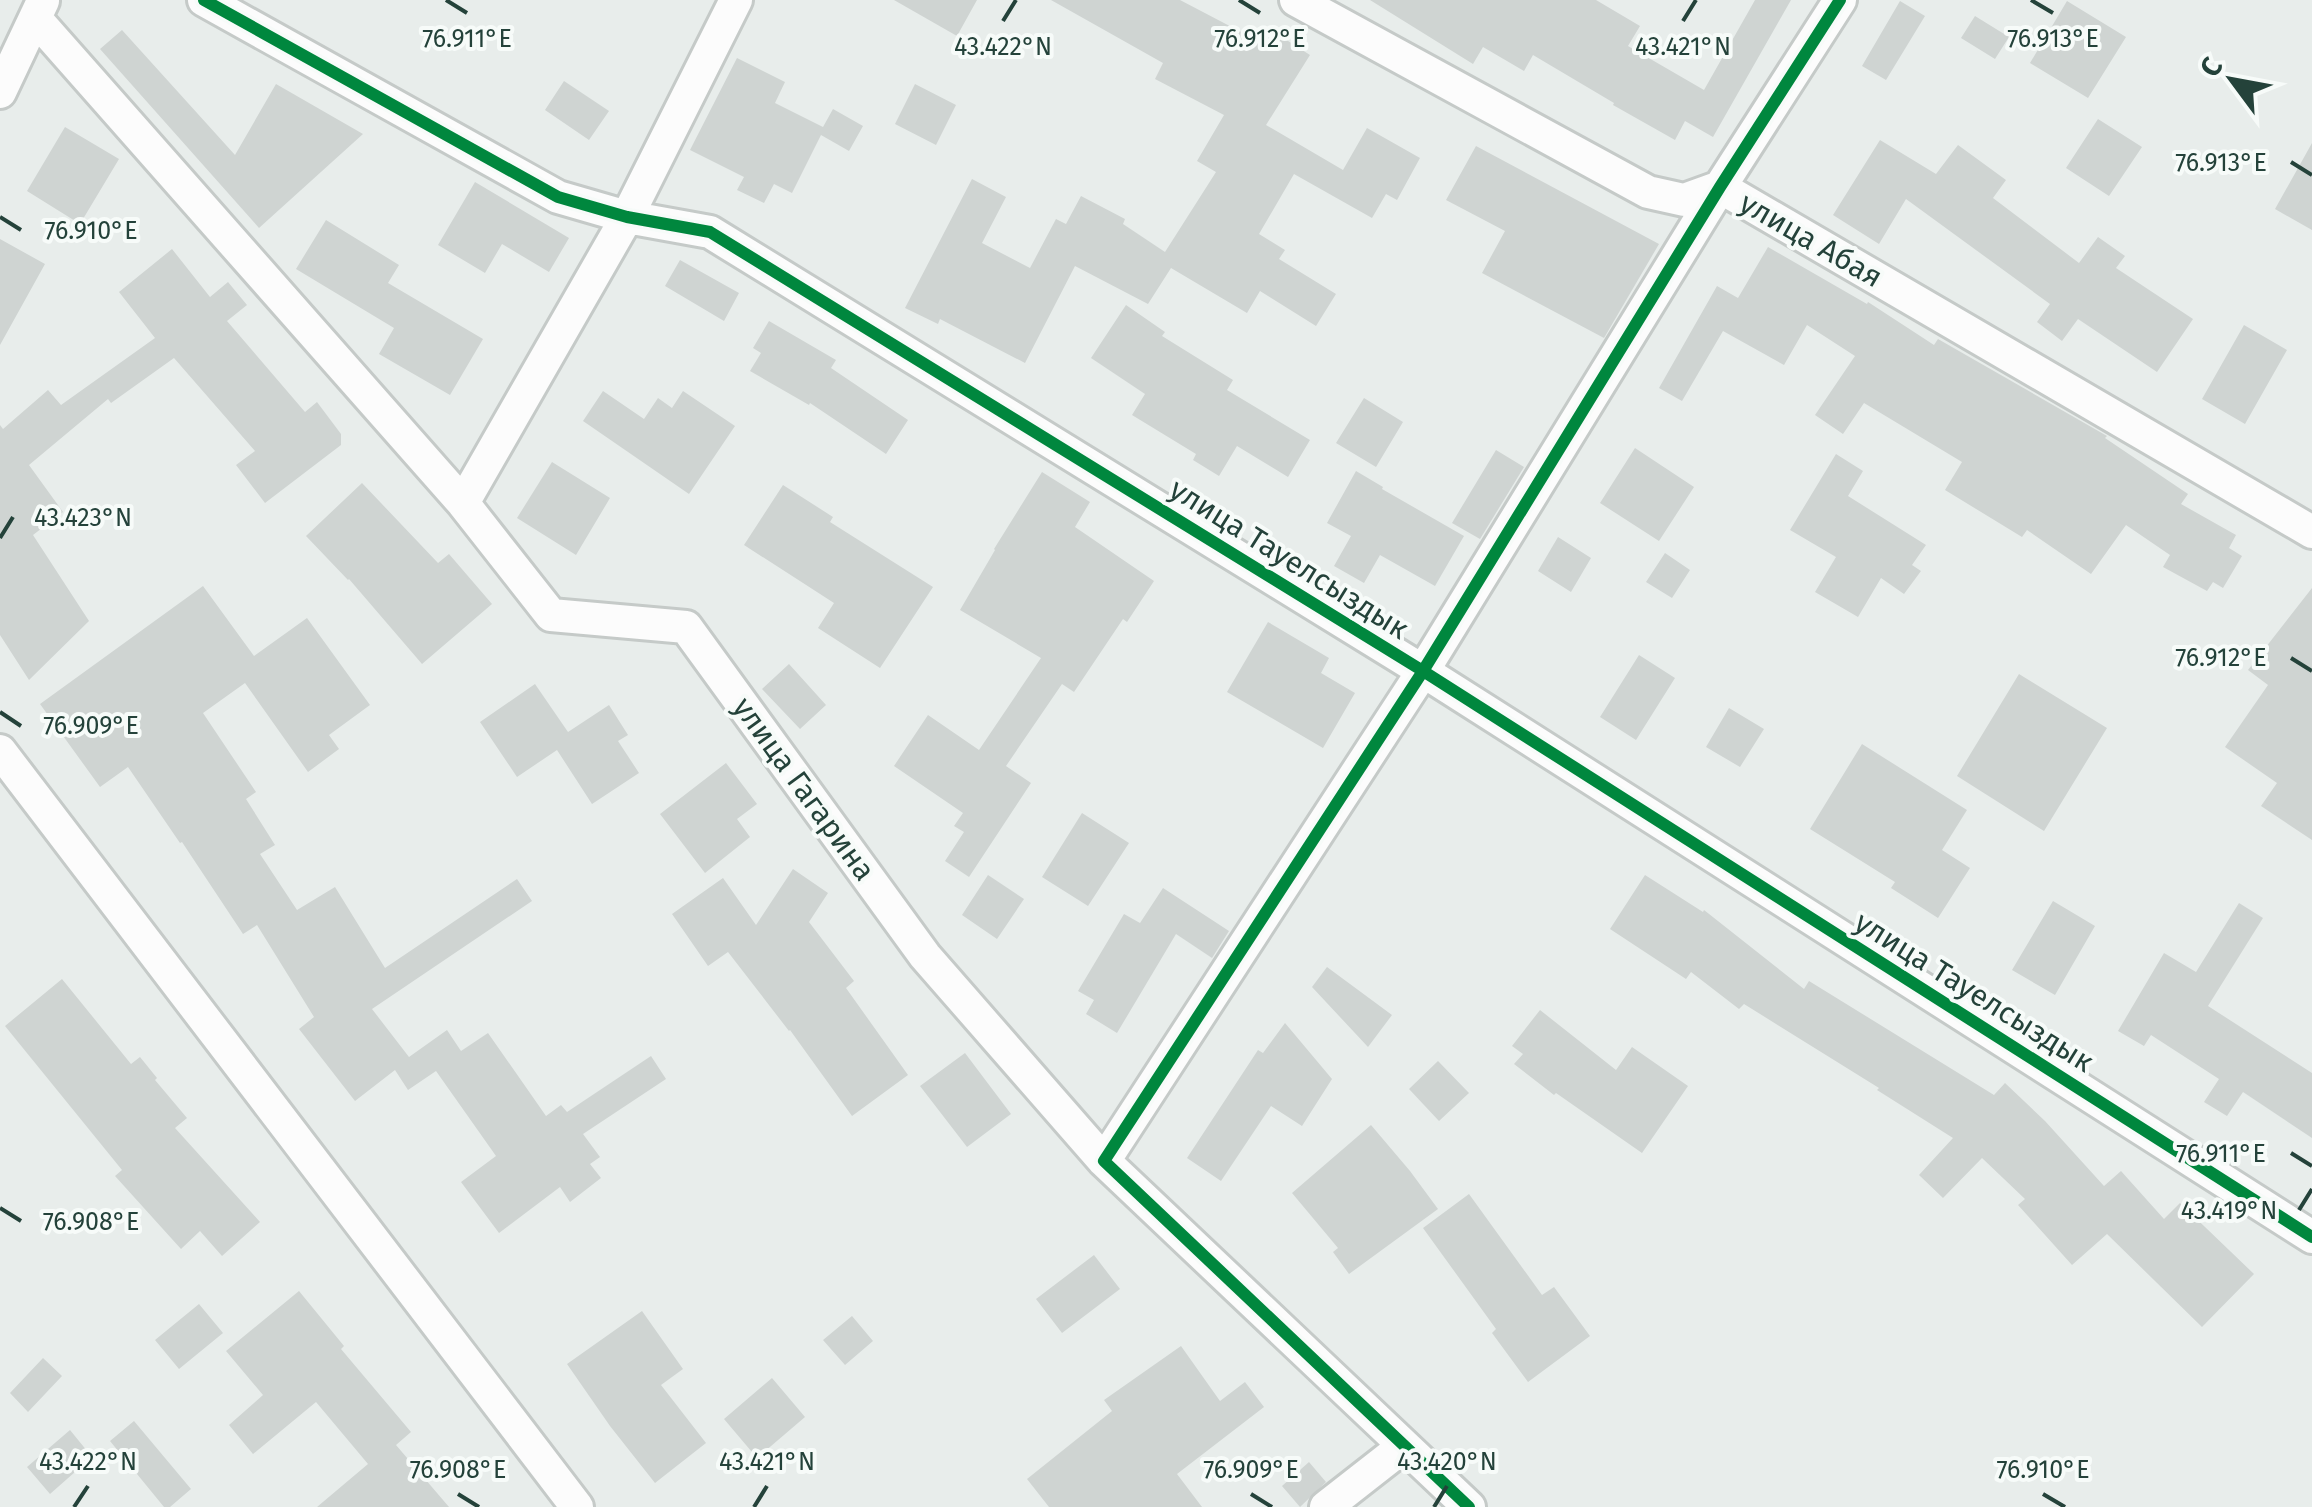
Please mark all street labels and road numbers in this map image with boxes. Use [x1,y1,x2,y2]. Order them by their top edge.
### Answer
street label: улица Абая [1733,185,1889,295]
street label: улица Тауелсыздык [1163,471,1415,647]
street label: улица Гагарина [725,690,883,888]
street label: улица Тауелсыздык [1848,904,2100,1080]

